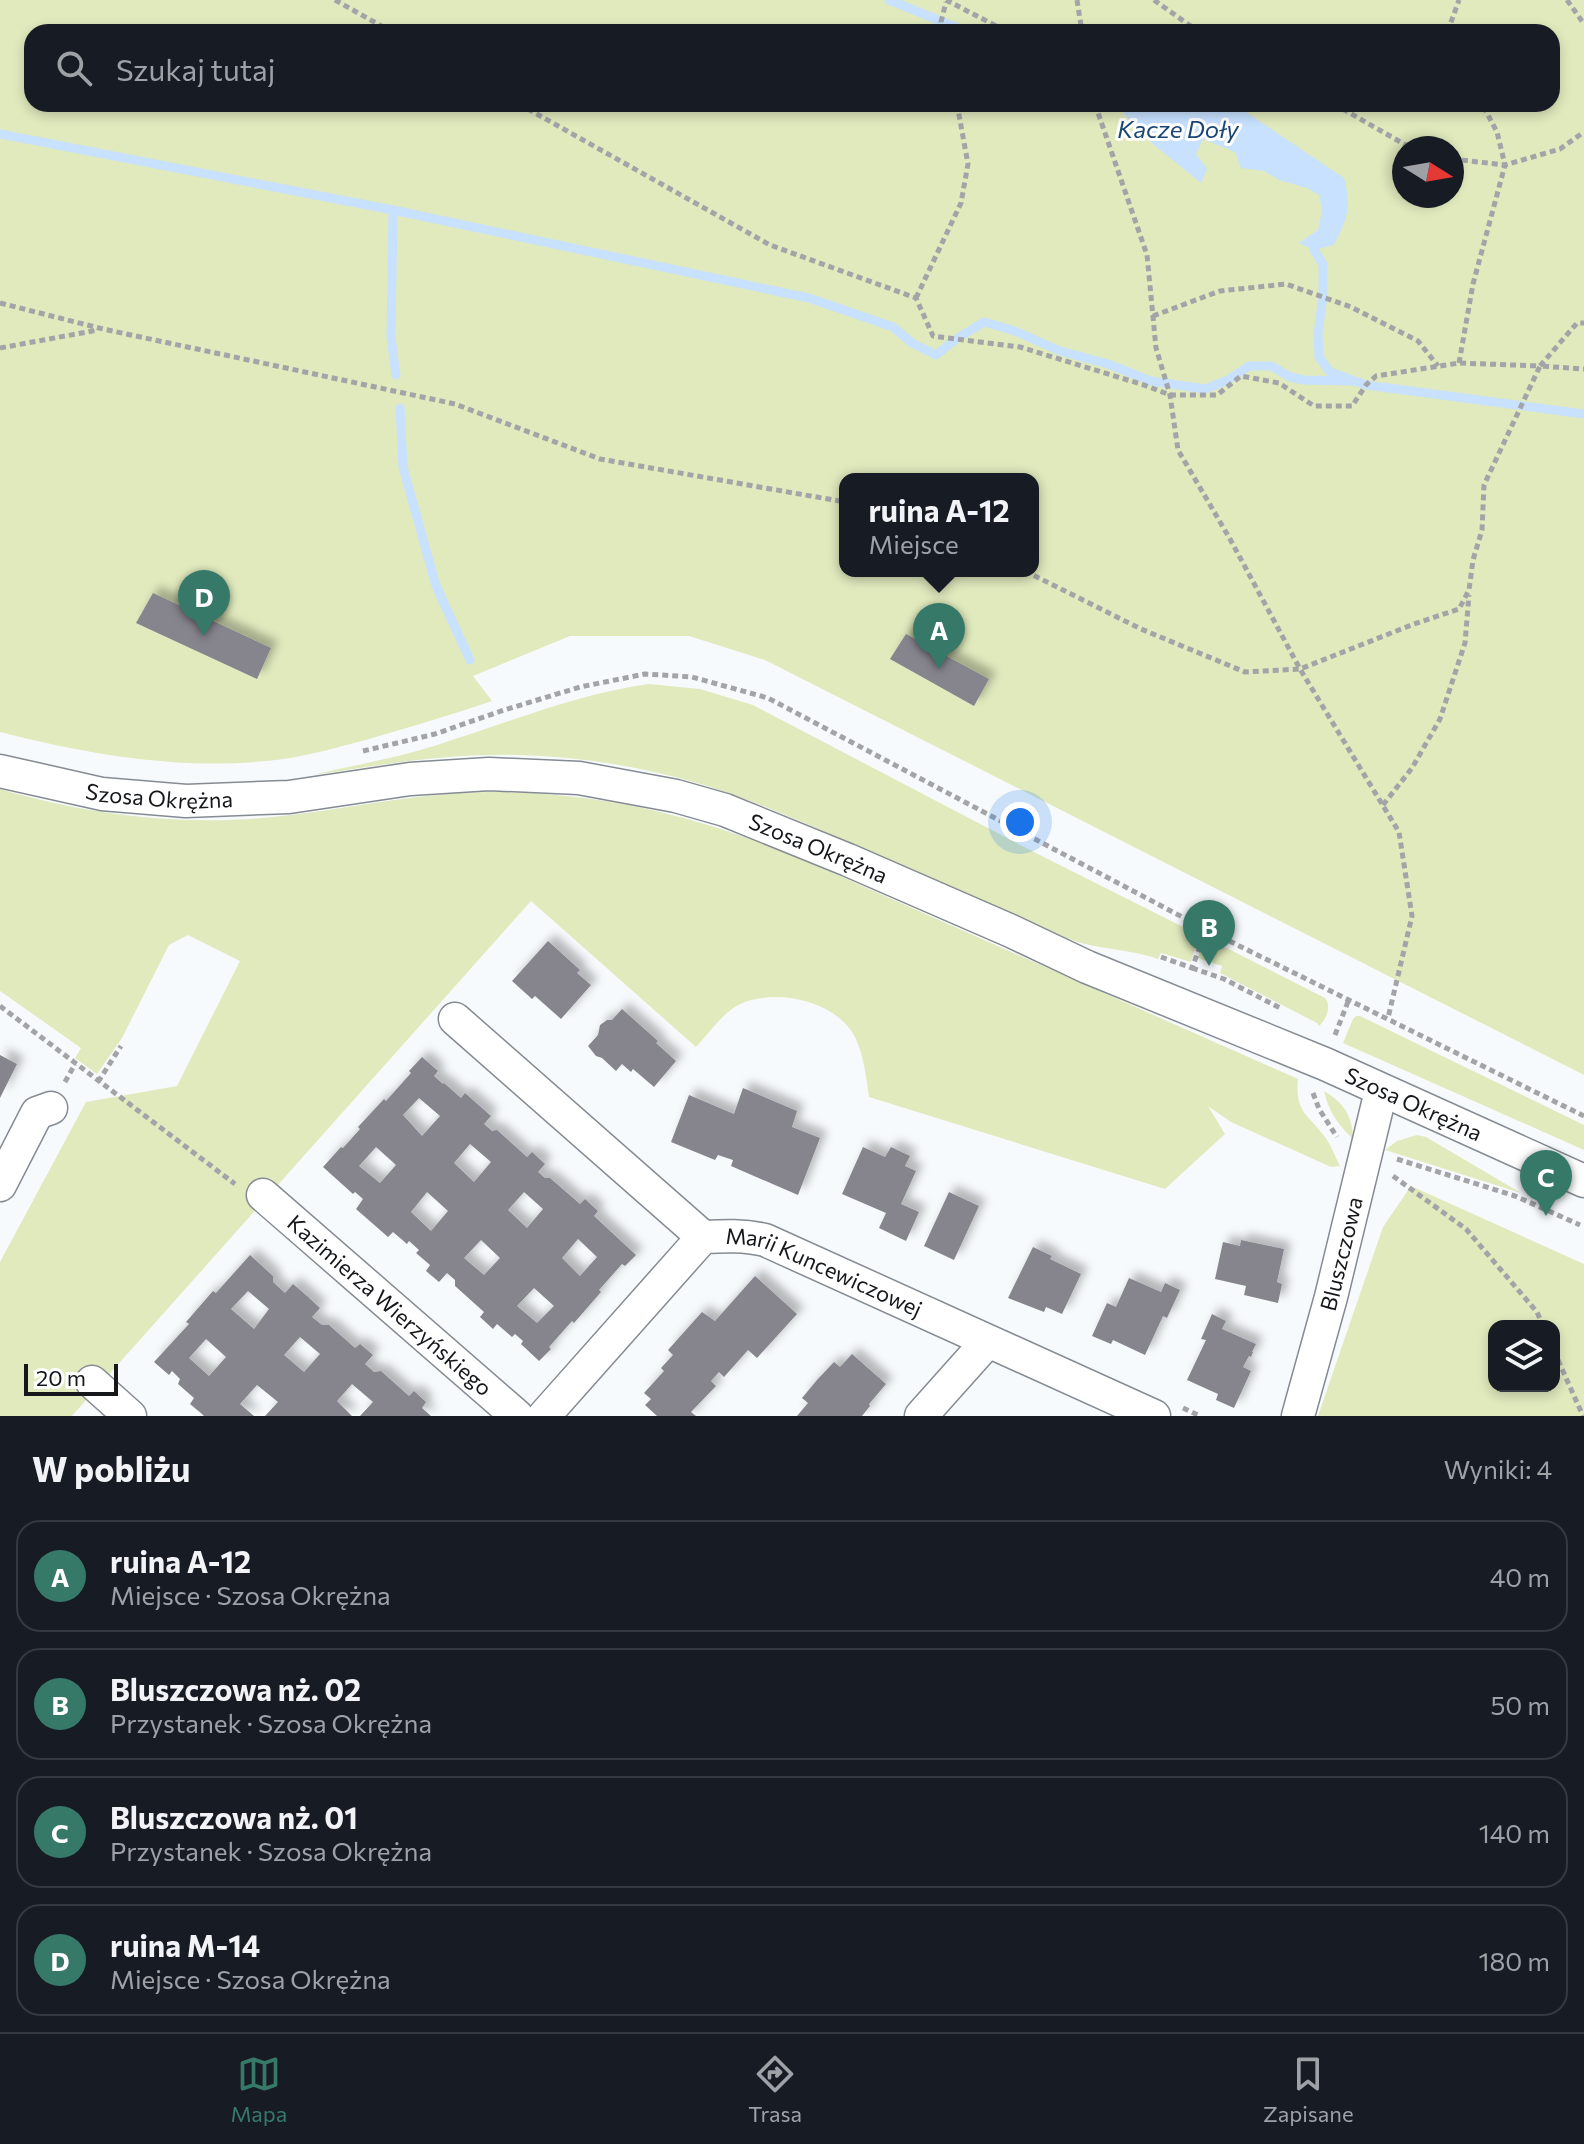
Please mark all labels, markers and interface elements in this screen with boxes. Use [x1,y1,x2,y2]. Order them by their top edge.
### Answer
search box [24,24,1560,112]
icon: search [52,46,96,90]
text: Szukaj tutaj [116,50,275,87]
water label: Kacze Doły [1117,114,1240,143]
north arrow [1392,136,1464,208]
popup [839,473,1039,577]
text: ruina A-12 [868,491,1010,528]
text: Miejsce [868,528,959,559]
pin: D [178,570,230,636]
pin: A [913,603,965,669]
street label: Szosa Okrężna [83,777,233,814]
your location [1000,802,1040,842]
street label: Szosa Okrężna [745,807,892,889]
pin: B [1183,900,1235,966]
street label: Szosa Okrężna [1341,1061,1487,1146]
pin: C [1520,1150,1572,1216]
street label: Bluszczowa [1314,1194,1368,1314]
street label: Kazimierza Wierzyńskiego [282,1209,498,1401]
street label: Marii Kuncewiczowej [725,1222,926,1322]
map controls [1488,1320,1560,1392]
button: layers [1488,1320,1560,1392]
scale bar [24,1360,118,1396]
text: 20 m [36,1364,86,1391]
text: W pobliżu [32,1447,190,1489]
text: Wyniki: 4 [1444,1453,1552,1484]
text: ruina A-12 [110,1542,251,1579]
text: A [51,1561,69,1592]
text: 40 m [1490,1561,1550,1592]
text: Miejsce · Szosa Okrężna [110,1579,391,1610]
text: Bluszczowa nż. 02 [110,1670,361,1707]
text: B [51,1689,69,1720]
text: 50 m [1490,1689,1550,1720]
text: Przystanek · Szosa Okrężna [110,1707,432,1738]
text: Bluszczowa nż. 01 [110,1798,358,1835]
text: C [51,1817,69,1848]
text: 140 m [1479,1817,1550,1848]
text: Przystanek · Szosa Okrężna [110,1835,432,1866]
text: ruina M-14 [110,1926,260,1963]
text: D [50,1945,70,1976]
text: 180 m [1478,1945,1550,1976]
text: Miejsce · Szosa Okrężna [110,1963,391,1994]
tab: Mapa [230,2052,287,2127]
tab: Trasa [748,2052,802,2127]
tab: Zapisane [1263,2052,1354,2127]

